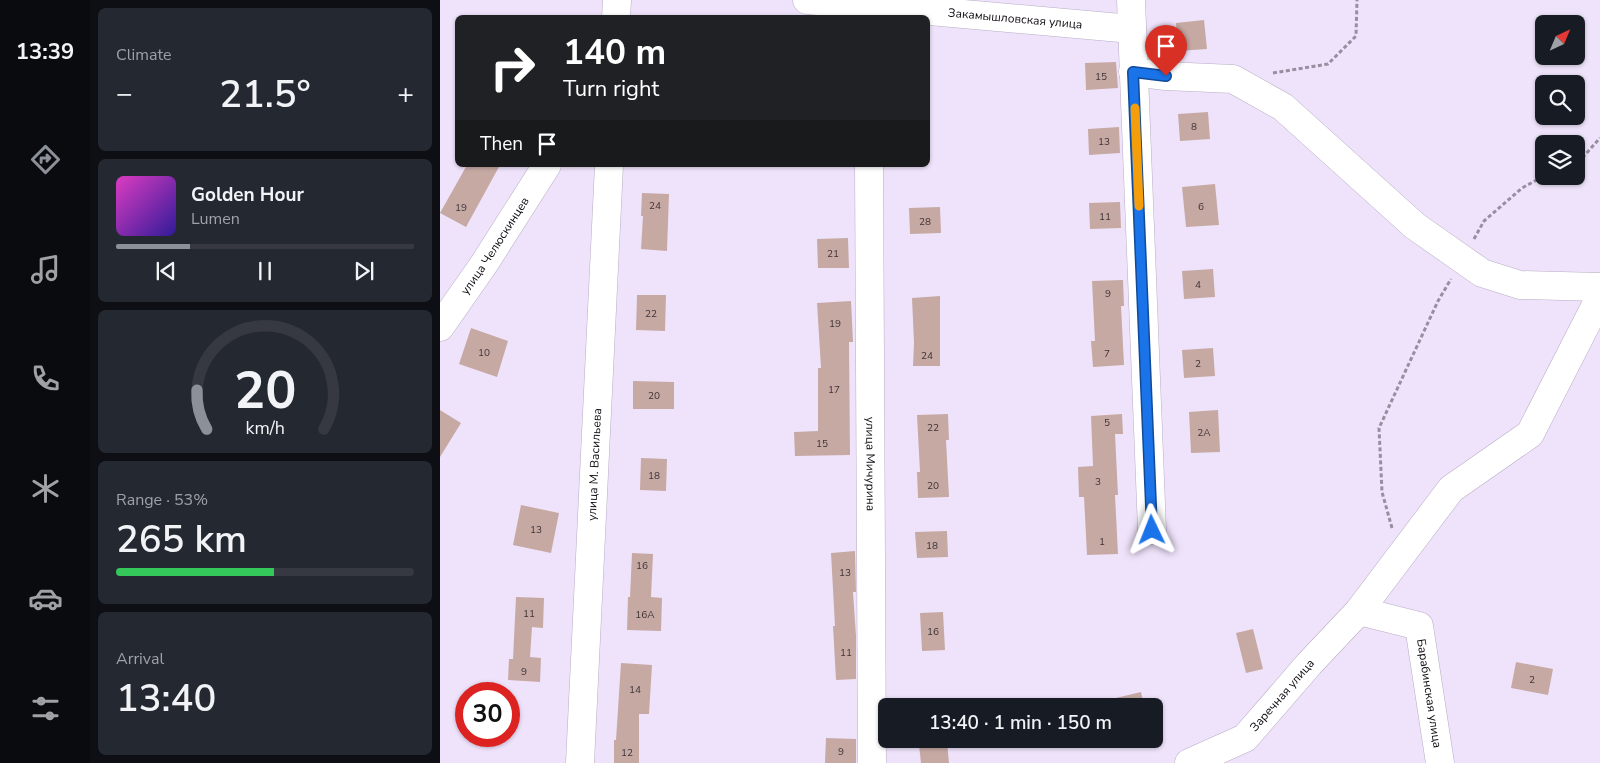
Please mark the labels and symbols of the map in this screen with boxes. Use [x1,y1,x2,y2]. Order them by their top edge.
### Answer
street label: Закамышловская улица [947,5,1083,33]
north arrow [1535,15,1585,65]
pin [1145,25,1187,76]
house number: 15 [1095,70,1107,84]
house number: 8 [1191,120,1197,134]
house number: 13 [1098,135,1110,149]
street label: улица Челюскинцев [457,194,533,298]
house number: 24 [649,199,661,213]
house number: 6 [1198,200,1204,214]
house number: 19 [455,201,467,215]
house number: 11 [1099,210,1111,224]
house number: 28 [919,215,931,229]
house number: 21 [827,247,839,261]
house number: 4 [1195,278,1201,292]
house number: 9 [1105,287,1111,301]
house number: 22 [645,307,657,321]
house number: 19 [829,317,841,331]
house number: 10 [478,346,490,360]
house number: 7 [1104,347,1110,361]
house number: 24 [921,349,933,363]
house number: 2 [1195,357,1201,371]
house number: 17 [828,383,840,397]
house number: 20 [648,389,660,403]
street label: улица М. Васильева [584,408,605,521]
house number: 5 [1104,416,1110,430]
street label: улица Мичурина [862,417,879,511]
house number: 22 [927,421,939,435]
house number: 2А [1197,426,1211,440]
house number: 15 [816,437,828,451]
house number: 18 [648,469,660,483]
house number: 3 [1095,475,1101,489]
house number: 20 [927,479,939,493]
position arrow [1125,503,1177,555]
house number: 13 [530,523,542,537]
house number: 1 [1099,535,1105,549]
house number: 18 [926,539,938,553]
house number: 16 [636,559,648,573]
house number: 13 [839,566,851,580]
house number: 11 [523,607,535,621]
house number: 16А [635,608,655,622]
house number: 16 [927,625,939,639]
street label: Барабинская улица [1413,638,1446,749]
house number: 11 [840,646,852,660]
street label: Заречная улица [1246,655,1318,735]
house number: 9 [521,665,527,679]
house number: 2 [1529,673,1535,687]
speed limit sign: 30 [455,682,520,747]
house number: 14 [629,683,641,697]
house number: 9 [838,745,844,759]
house number: 12 [621,746,633,760]

